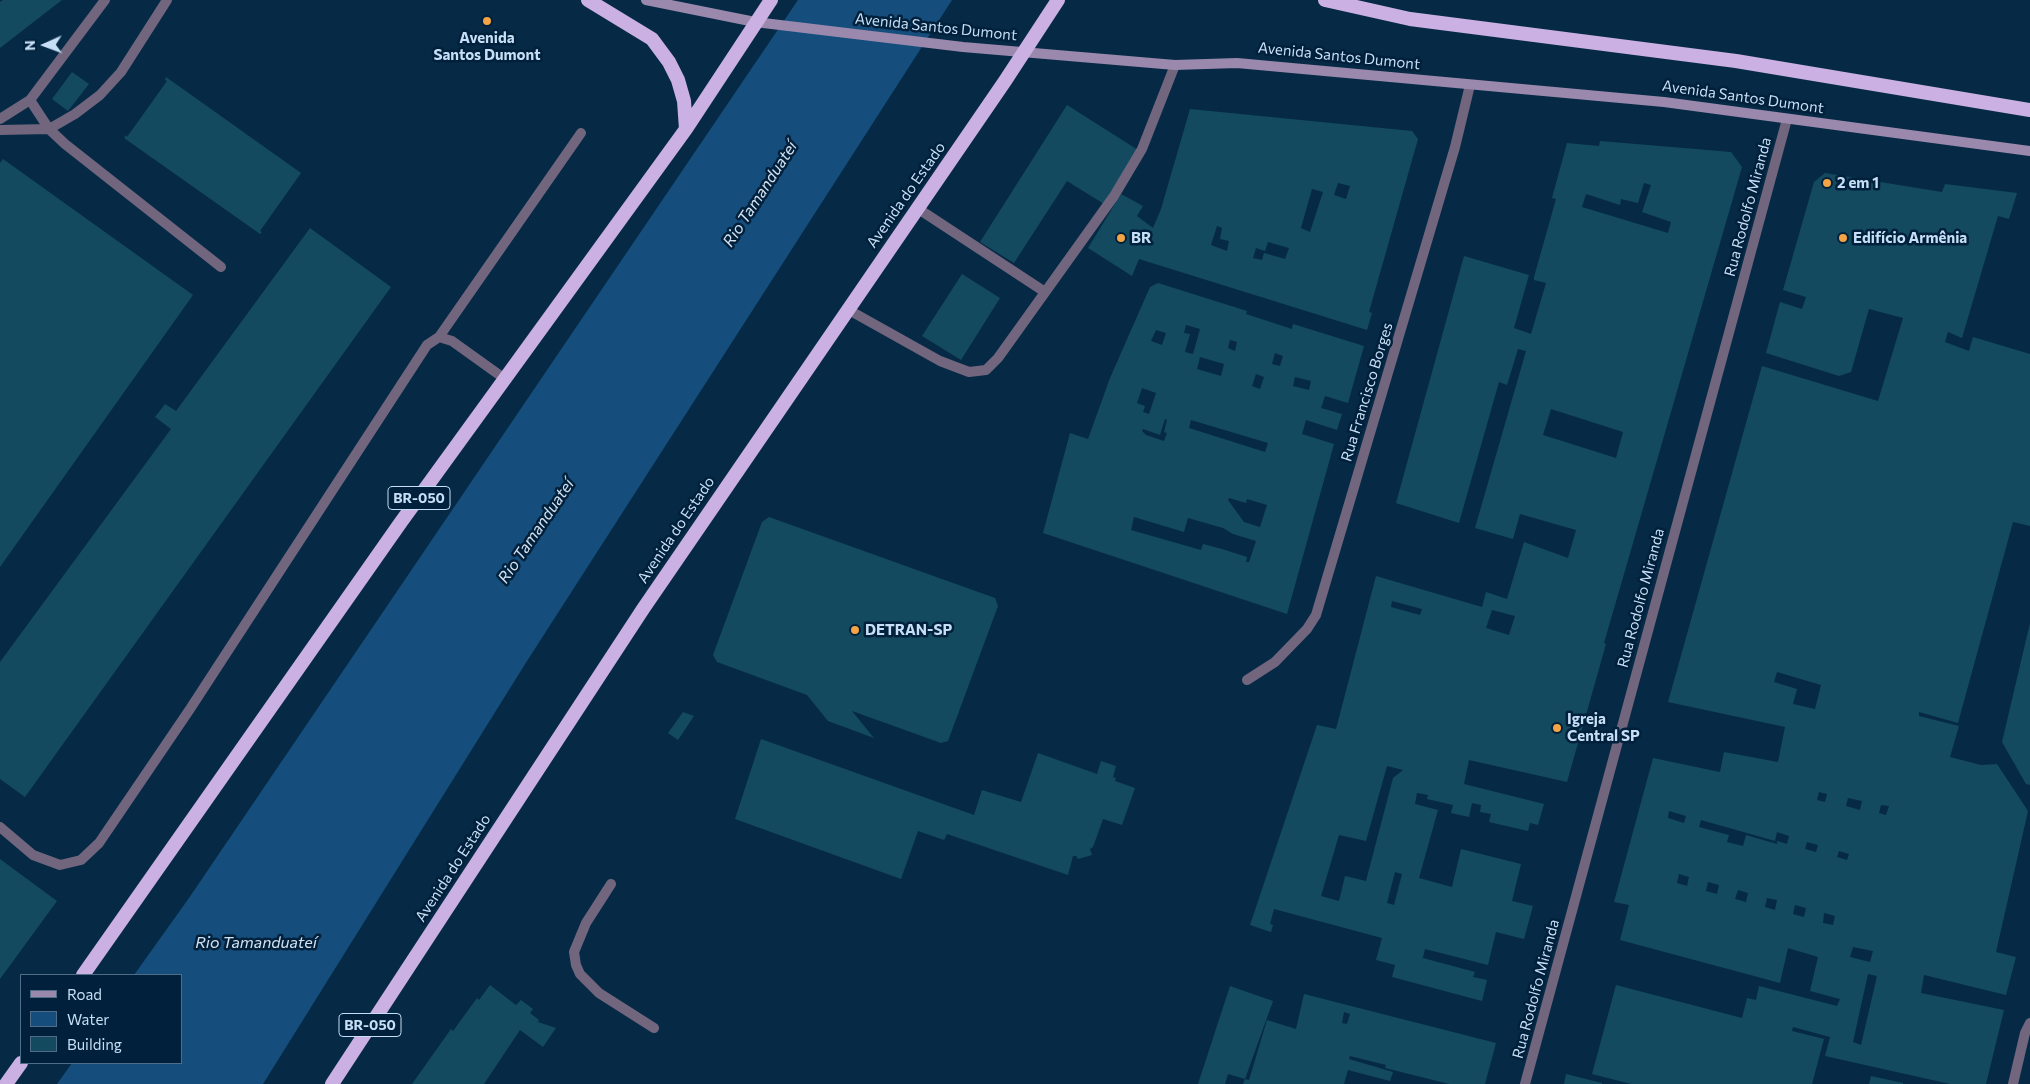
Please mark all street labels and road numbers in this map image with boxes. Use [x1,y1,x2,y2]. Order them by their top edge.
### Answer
street label: Avenida Santos Dumont [854,10,1018,44]
street label: Avenida Santos Dumont [1257,39,1421,73]
street label: Avenida Santos Dumont [1661,77,1825,117]
street label: Rua Rodolfo Miranda [1721,135,1775,279]
street label: Avenida do Estado [863,139,949,251]
street label: Rua Francisco Borges [1337,320,1397,464]
street label: Avenida do Estado [634,473,718,587]
road number: BR-050 [388,486,450,509]
street label: Rua Rodolfo Miranda [1614,526,1668,670]
street label: Avenida do Estado [411,811,495,925]
street label: Rua Rodolfo Miranda [1509,917,1563,1061]
road number: BR-050 [339,1014,401,1036]

